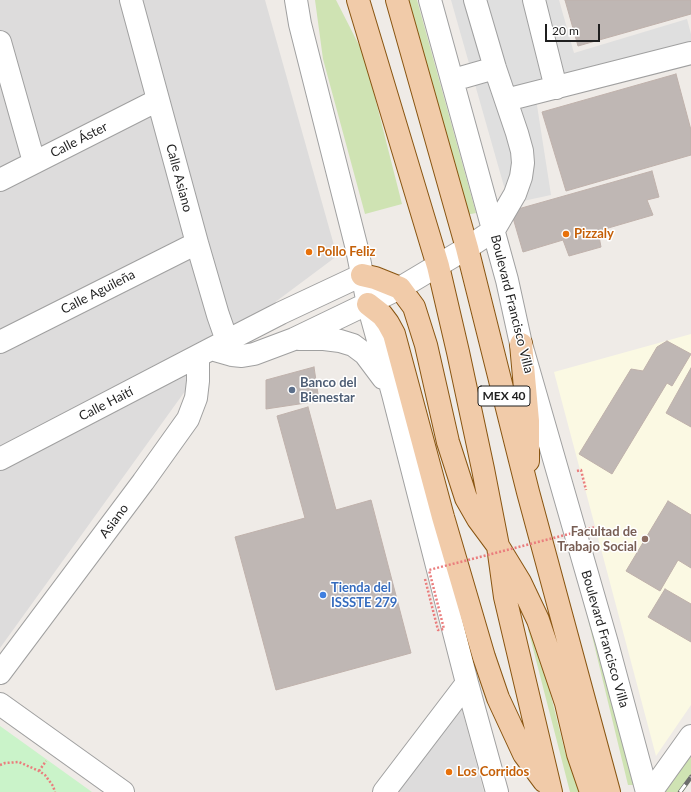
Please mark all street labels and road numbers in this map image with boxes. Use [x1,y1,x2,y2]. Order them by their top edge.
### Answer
street label: Calle Áster [48,119,110,161]
street label: Calle Asiano [162,142,196,214]
street label: Boulevard Francisco Villa [487,233,537,375]
street label: Calle Aguileña [58,267,138,317]
street label: Calle Haití [76,384,136,424]
road number: MEX 40 [478,386,530,406]
street label: Asiano [96,501,132,541]
street label: Boulevard Francisco Villa [578,568,632,710]

